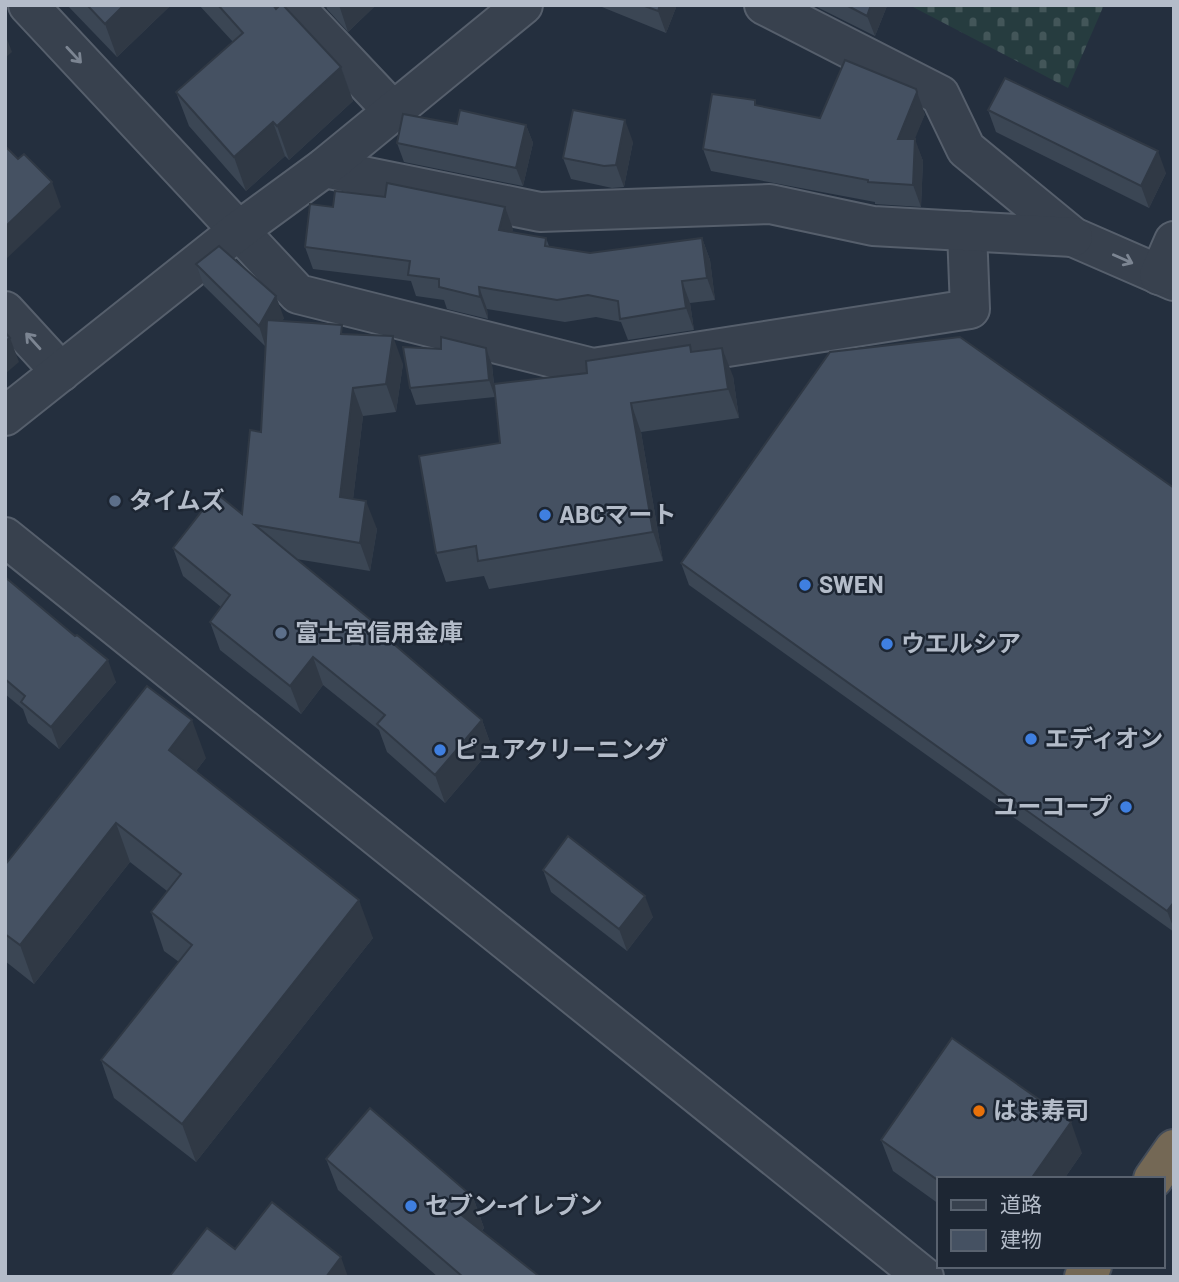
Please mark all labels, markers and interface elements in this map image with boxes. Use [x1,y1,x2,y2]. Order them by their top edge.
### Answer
one-way arrow [66,46,83,63]
one-way arrow [1112,253,1134,266]
one-way arrow [25,332,41,350]
place label: タイムズ [129,485,225,514]
marker: タイムズ [107,493,123,509]
place label: ABCマート [559,499,677,528]
marker: ABCマート [537,507,553,523]
place label: SWEN [819,569,884,598]
marker: SWEN [797,577,813,593]
place label: 富士宮信用金庫 [295,617,463,646]
marker: 富士宮信用金庫 [273,625,289,641]
place label: ウエルシア [901,628,1021,657]
marker: ウエルシア [879,636,895,652]
place label: エディオン [1045,723,1163,752]
marker: エディオン [1023,731,1039,747]
place label: ピュアクリーニング [454,734,668,763]
marker: ピュアクリーニング [432,742,448,758]
place label: ユーコープ [993,791,1112,820]
marker: ユーコープ [1118,799,1134,815]
place label: はま寿司 [993,1095,1089,1124]
marker: はま寿司 [971,1103,987,1119]
legend [937,1177,1165,1268]
place label: セブン-イレブン [425,1190,603,1219]
text: 道路 [1000,1191,1042,1216]
marker: セブン-イレブン [403,1198,419,1214]
text: 建物 [1000,1226,1042,1251]

